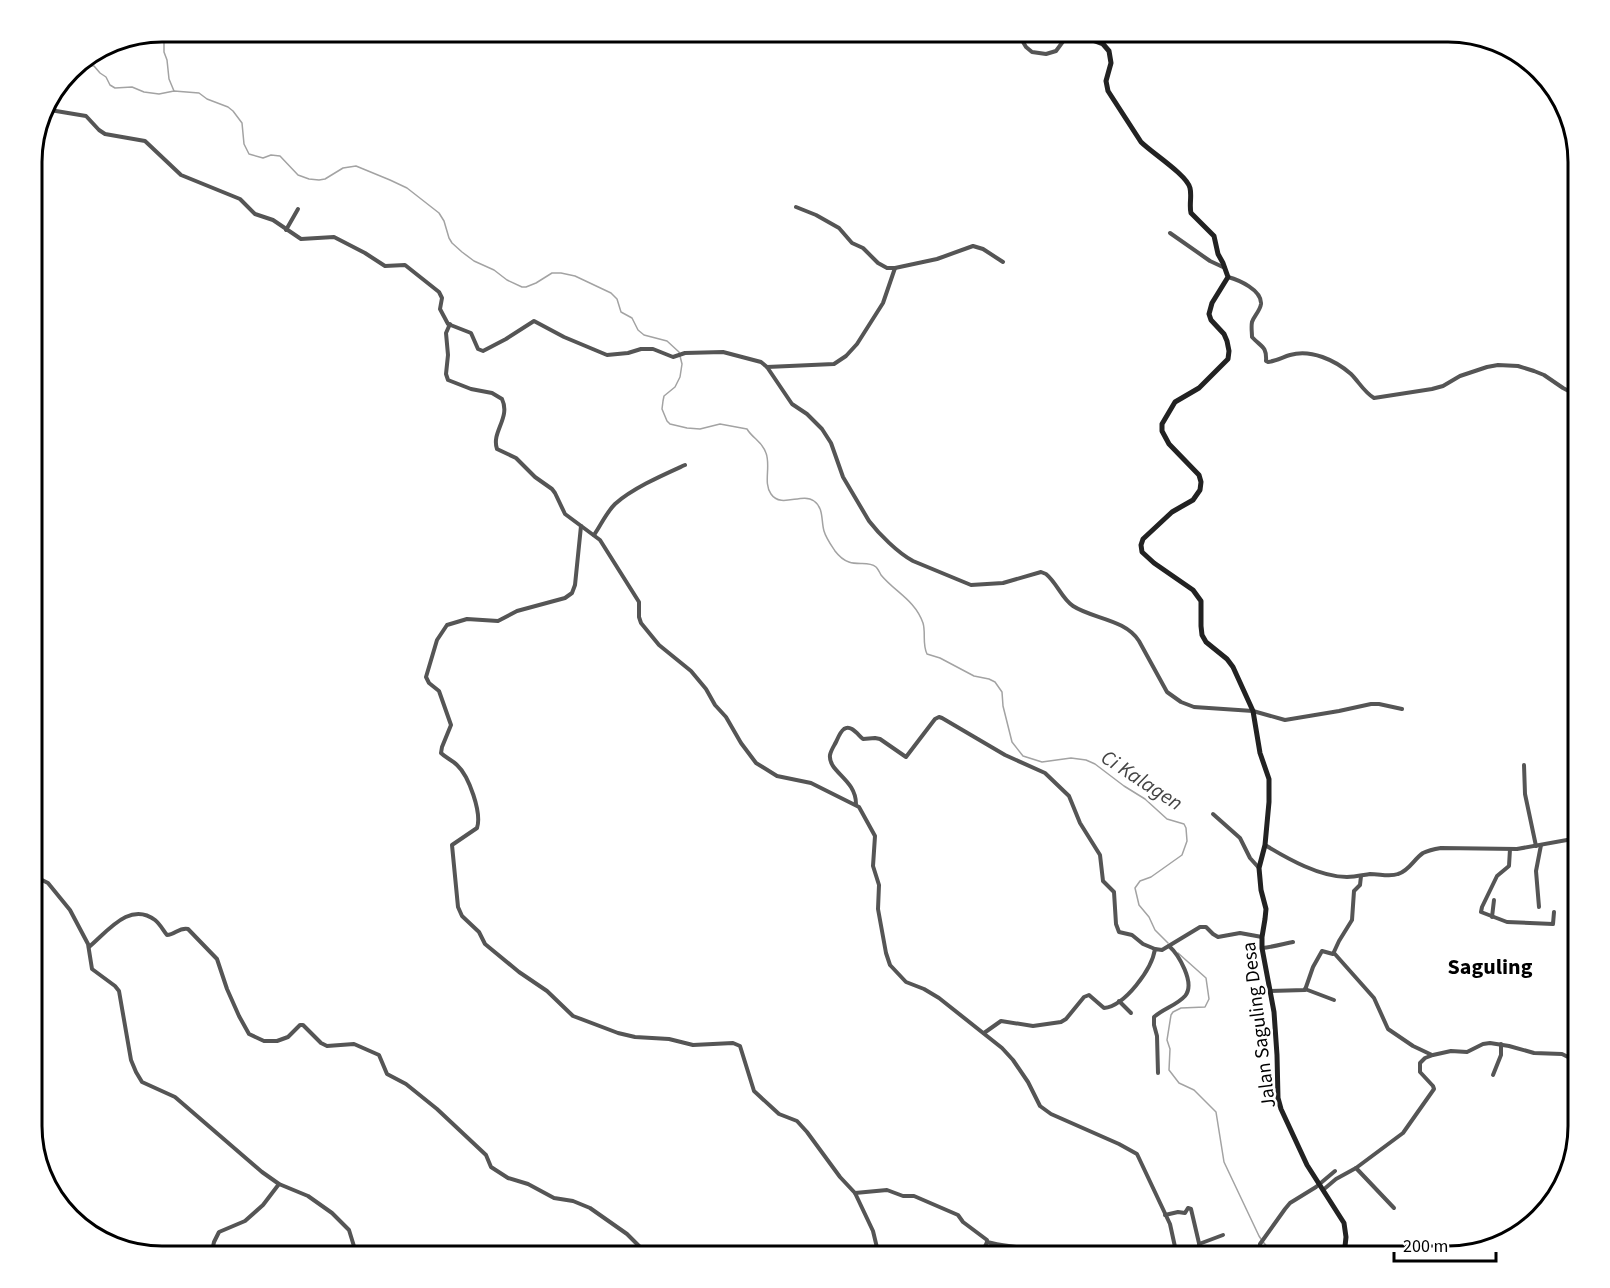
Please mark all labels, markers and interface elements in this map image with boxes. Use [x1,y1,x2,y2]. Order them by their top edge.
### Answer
water label: Ci Kalagen [1095,742,1189,818]
street label: Jalan Saguling Desa [1235,940,1283,1110]
district label: Saguling [1448,951,1533,983]
scale bar [1394,1225,1496,1263]
text: 200 m [1403,1234,1448,1259]

